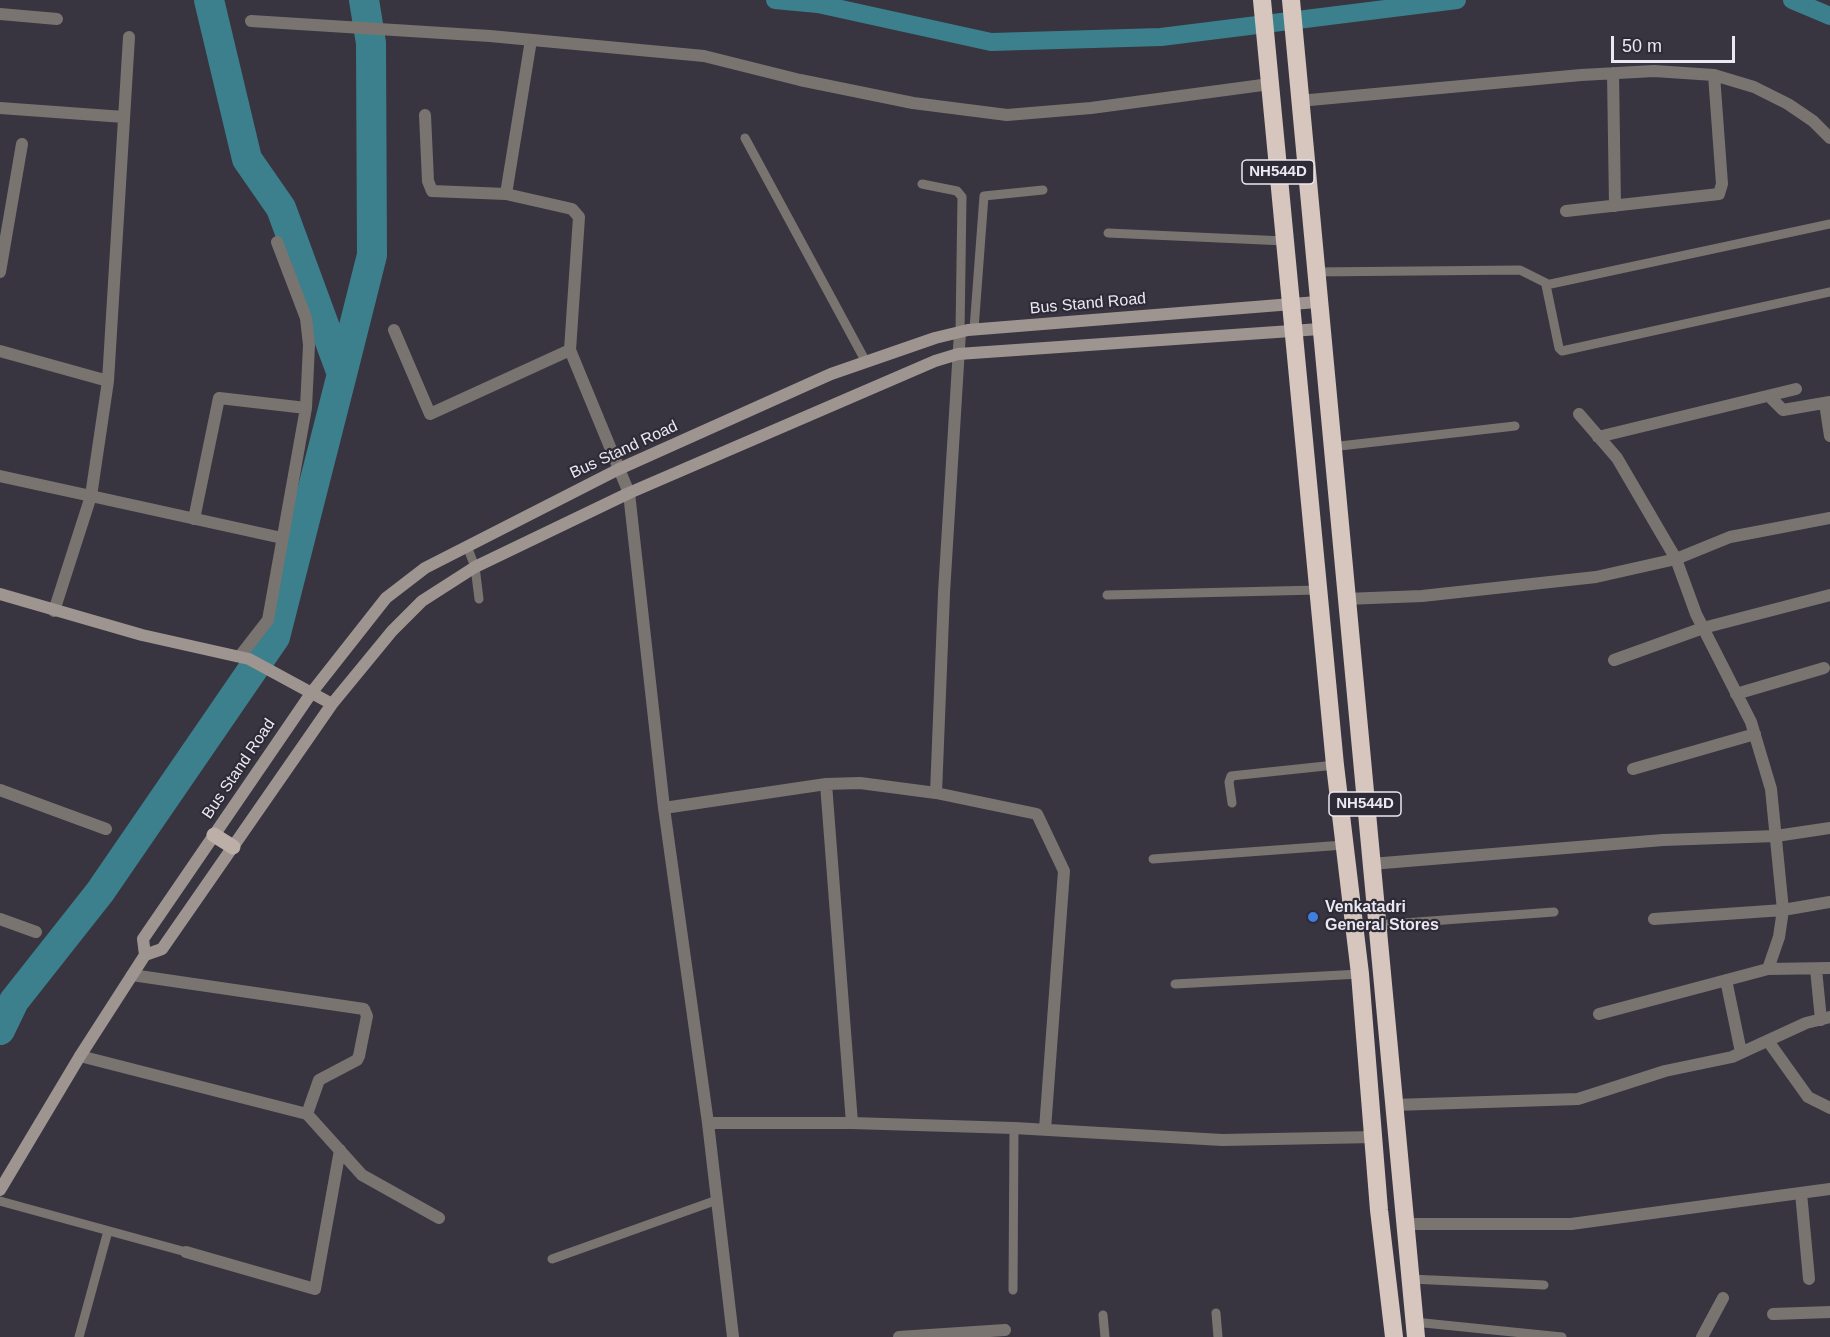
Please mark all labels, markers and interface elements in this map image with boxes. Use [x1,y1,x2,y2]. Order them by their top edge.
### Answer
scale bar [1614,24,1738,62]
text: 50 m [1622,36,1662,56]
road number: NH544D [1242,160,1314,184]
street label: Bus Stand Road [1029,289,1147,319]
street label: Bus Stand Road [567,417,681,483]
street label: Bus Stand Road [198,715,280,823]
road number: NH544D [1329,792,1401,816]
place label: Venkatadri General Stores [1325,898,1439,936]
marker: Venkatadri General Stores [1306,910,1320,924]

